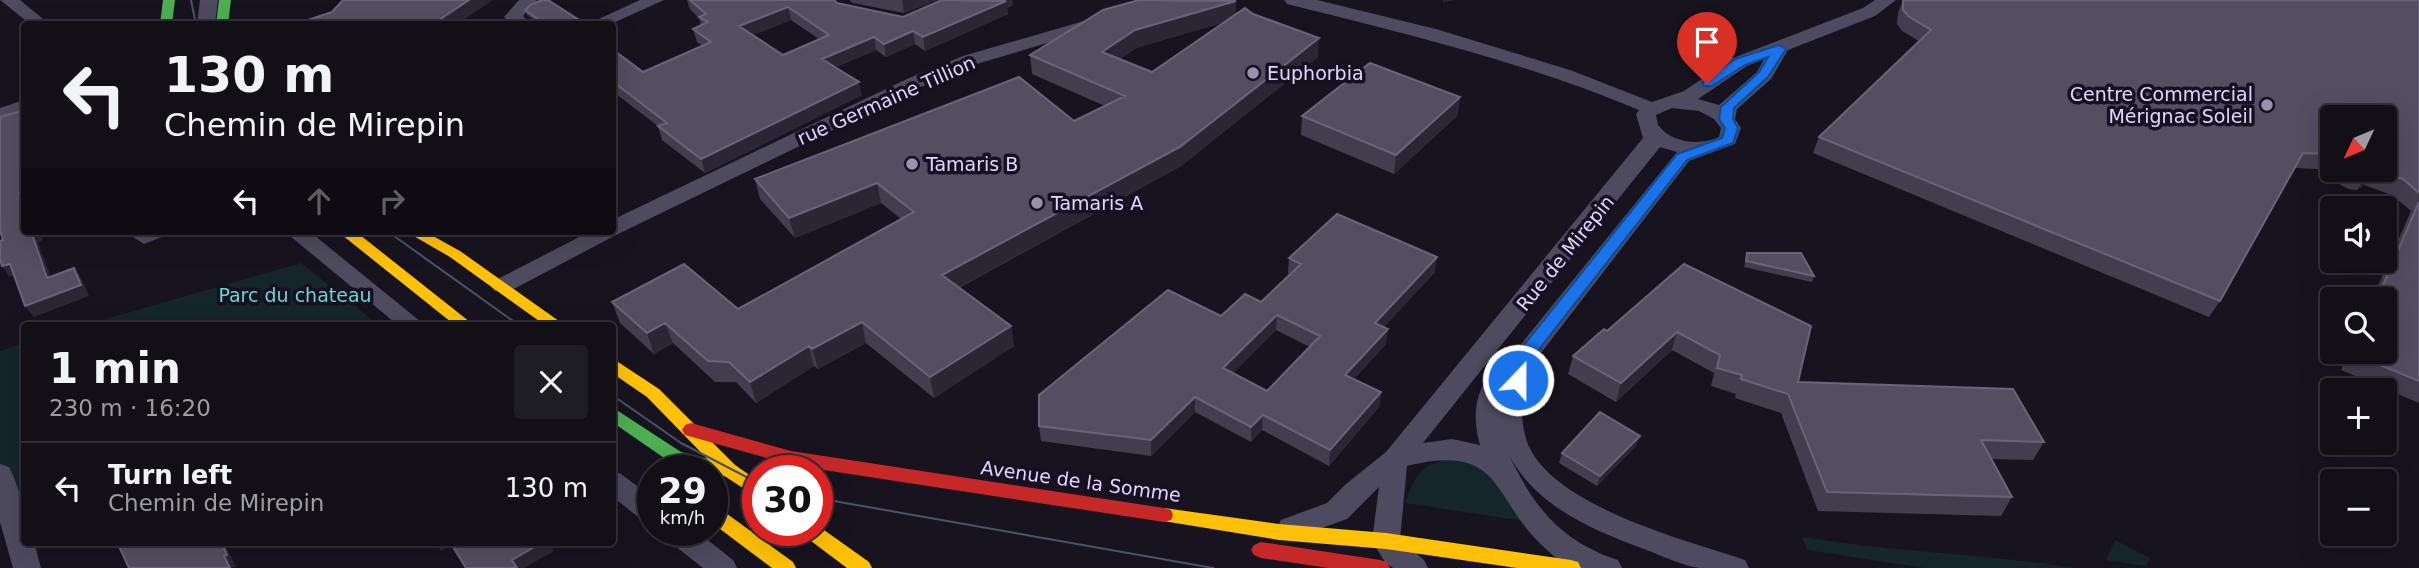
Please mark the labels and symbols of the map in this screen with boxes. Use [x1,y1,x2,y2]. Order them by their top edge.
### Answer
pin [1677,12.0,1737,84]
street label: rue Germaine Tillion [794,51,978,149]
place label: Euphorbia [1267,62,1364,84]
marker: Euphorbia [1245,65,1261,81]
place label: Centre Commercial Mérignac Soleil [2070,83,2253,127]
marker: Centre Commercial Mérignac Soleil [2259,97,2275,113]
north arrow [2320,105,2398,182]
place label: Tamaris B [925,153,1018,175]
marker: Tamaris B [904,156,920,172]
street label: Rue de Mirepin [1512,191,1618,315]
place label: Tamaris A [1050,192,1143,214]
marker: Tamaris A [1029,195,1045,211]
park label: Parc du chateau [218,284,372,306]
position arrow [1481,343,1555,417]
speed limit sign: 30 [742,455,833,546]
street label: Avenue de la Somme [980,456,1182,506]

